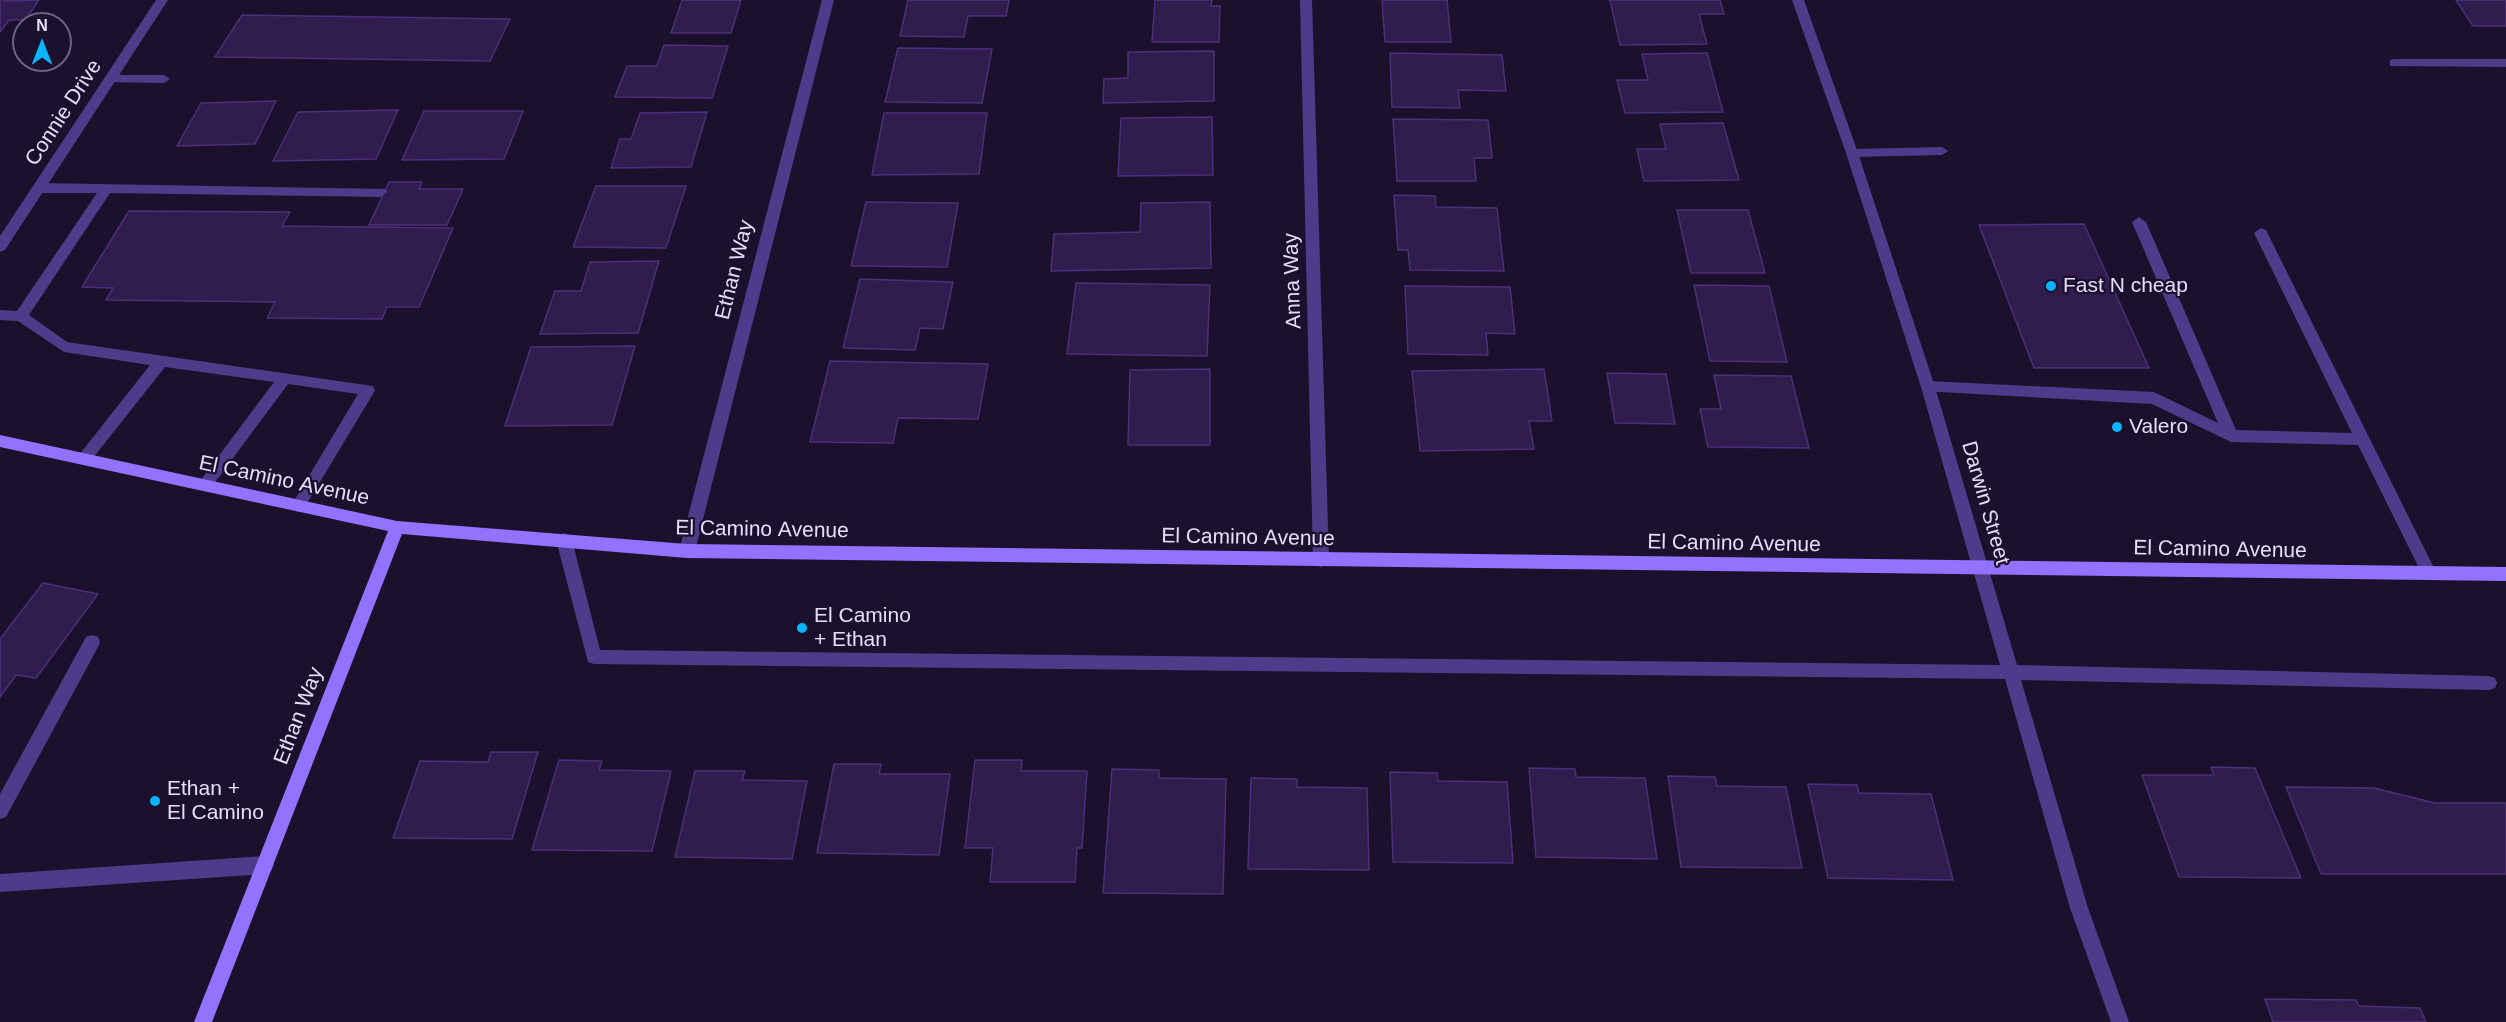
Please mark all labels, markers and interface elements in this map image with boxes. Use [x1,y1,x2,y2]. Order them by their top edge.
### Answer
north arrow [12,12,72,72]
text: N [36,17,48,34]
street label: Connie Drive [20,55,108,171]
street label: Ethan Way [710,217,760,323]
street label: Anna Way [1279,233,1307,329]
place label: Fast N cheap [2063,273,2188,299]
marker: Fast N cheap [2044,279,2058,293]
place label: Valero [2129,414,2188,440]
marker: Valero [2110,420,2124,434]
street label: Darwin Street [1955,438,2015,568]
street label: El Camino Avenue [197,451,371,511]
street label: El Camino Avenue [675,516,849,544]
street label: El Camino Avenue [1161,524,1335,552]
street label: El Camino Avenue [1647,530,1821,558]
street label: El Camino Avenue [2133,536,2307,564]
place label: El Camino + Ethan [814,603,911,653]
marker: El Camino + Ethan [795,621,809,635]
street label: Ethan Way [269,664,329,768]
place label: Ethan + El Camino [167,776,264,826]
marker: Ethan + El Camino [148,794,162,808]

